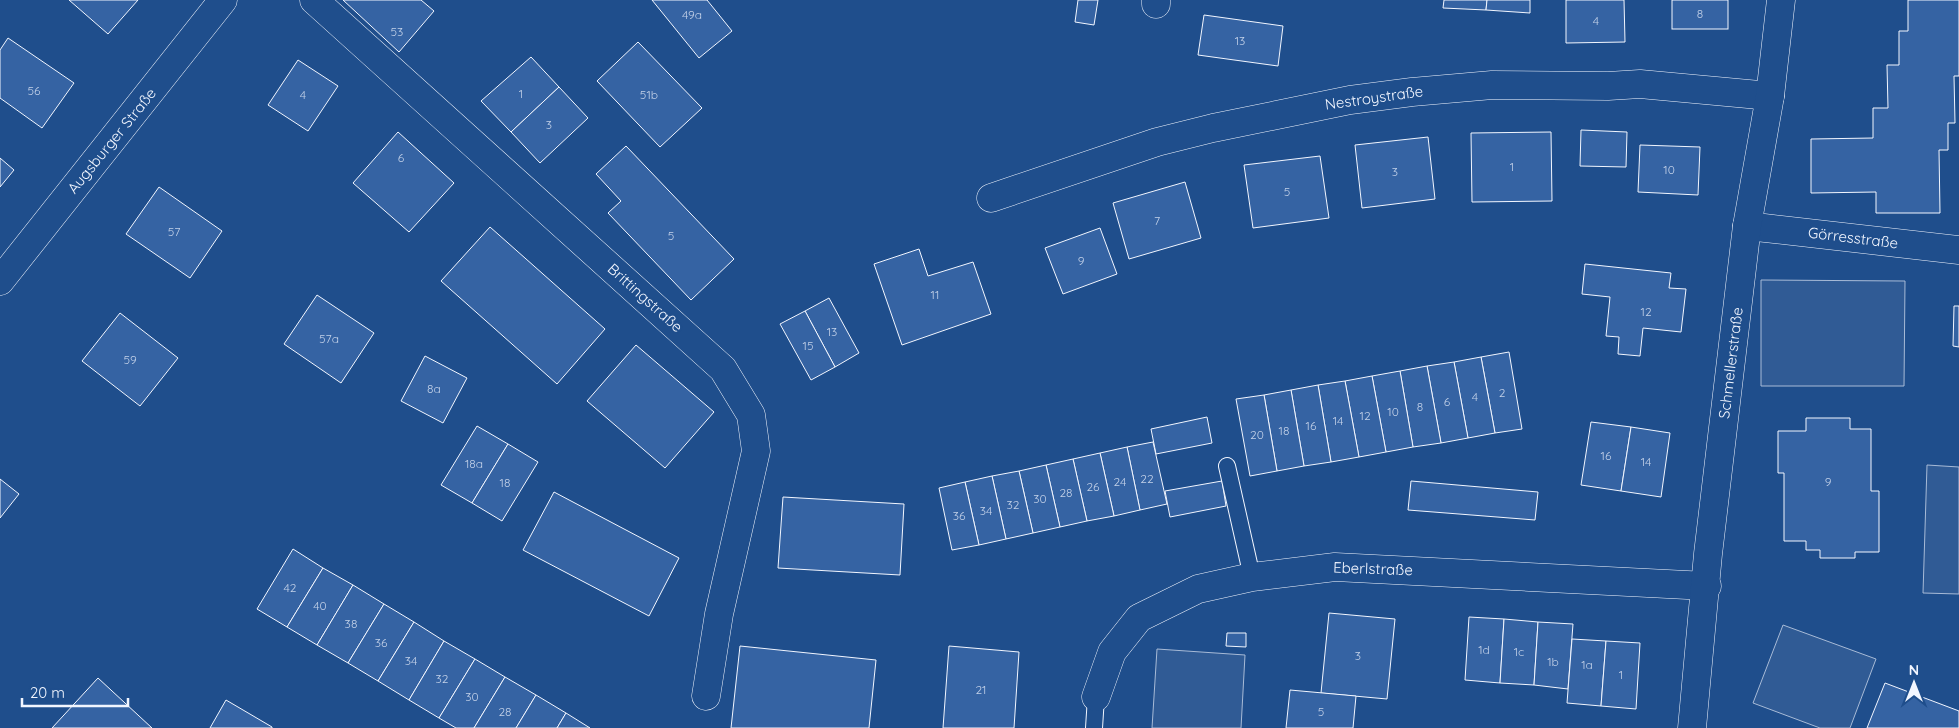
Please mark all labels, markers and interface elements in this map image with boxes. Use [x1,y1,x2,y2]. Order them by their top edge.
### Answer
house number: 8 [1697,6,1703,21]
house number: 49a [682,7,702,22]
house number: 4 [1593,13,1599,28]
house number: 53 [391,24,403,39]
house number: 13 [1235,33,1245,48]
street label: Nestroystraße [1324,81,1424,114]
house number: 56 [28,83,41,98]
street label: Augsburger Straße [63,84,160,197]
house number: 1 [519,86,523,101]
house number: 4 [300,87,306,102]
house number: 51b [640,87,658,102]
house number: 3 [546,117,552,132]
house number: 6 [398,150,405,165]
house number: 1 [1510,159,1514,174]
house number: 10 [1663,162,1675,177]
house number: 3 [1392,164,1398,179]
house number: 5 [1284,184,1290,199]
house number: 7 [1154,213,1160,228]
street label: Görresstraße [1807,223,1899,252]
house number: 57 [168,224,180,239]
house number: 5 [668,228,674,243]
house number: 9 [1078,253,1085,268]
street label: Brittingstraße [604,259,687,336]
house number: 11 [931,287,939,302]
house number: 12 [1640,304,1652,319]
street label: Schmellerstraße [1714,306,1747,420]
house number: 13 [827,324,837,339]
house number: 57a [319,331,339,346]
house number: 15 [803,338,813,353]
house number: 59 [123,352,137,367]
house number: 8a [427,381,441,396]
house number: 2 [1499,385,1506,400]
house number: 4 [1472,389,1478,404]
house number: 6 [1444,394,1451,409]
house number: 8 [1417,399,1423,414]
house number: 10 [1387,404,1399,419]
house number: 12 [1359,408,1371,423]
house number: 14 [1333,413,1343,428]
house number: 16 [1306,418,1317,433]
house number: 18 [1279,423,1289,438]
house number: 20 [1250,427,1264,442]
house number: 16 [1601,448,1612,463]
house number: 14 [1641,454,1651,469]
house number: 18a [465,456,483,471]
house number: 22 [1140,471,1154,486]
house number: 24 [1114,474,1126,489]
house number: 9 [1825,474,1832,489]
house number: 18 [500,475,510,490]
house number: 26 [1086,479,1100,494]
house number: 28 [1059,485,1073,500]
house number: 30 [1033,491,1047,506]
house number: 32 [1007,497,1020,512]
house number: 34 [980,503,992,518]
house number: 36 [953,508,966,523]
street label: Eberlstraße [1333,558,1413,579]
house number: 42 [284,580,297,595]
house number: 40 [313,598,327,613]
house number: 38 [345,616,357,631]
house number: 36 [375,635,388,650]
house number: 1d [1478,642,1490,657]
house number: 1c [1514,644,1524,659]
house number: 3 [1355,648,1361,663]
house number: 34 [405,653,417,668]
house number: 1b [1547,654,1559,669]
house number: 1a [1581,657,1593,672]
north arrow [1889,658,1939,708]
text: N [1909,661,1919,679]
house number: 1 [1619,667,1623,682]
house number: 32 [436,671,449,686]
scale bar [22,676,129,708]
house number: 21 [975,682,987,697]
text: 20 m [30,683,65,702]
house number: 30 [465,689,479,704]
house number: 28 [498,704,512,719]
house number: 5 [1318,704,1324,719]

